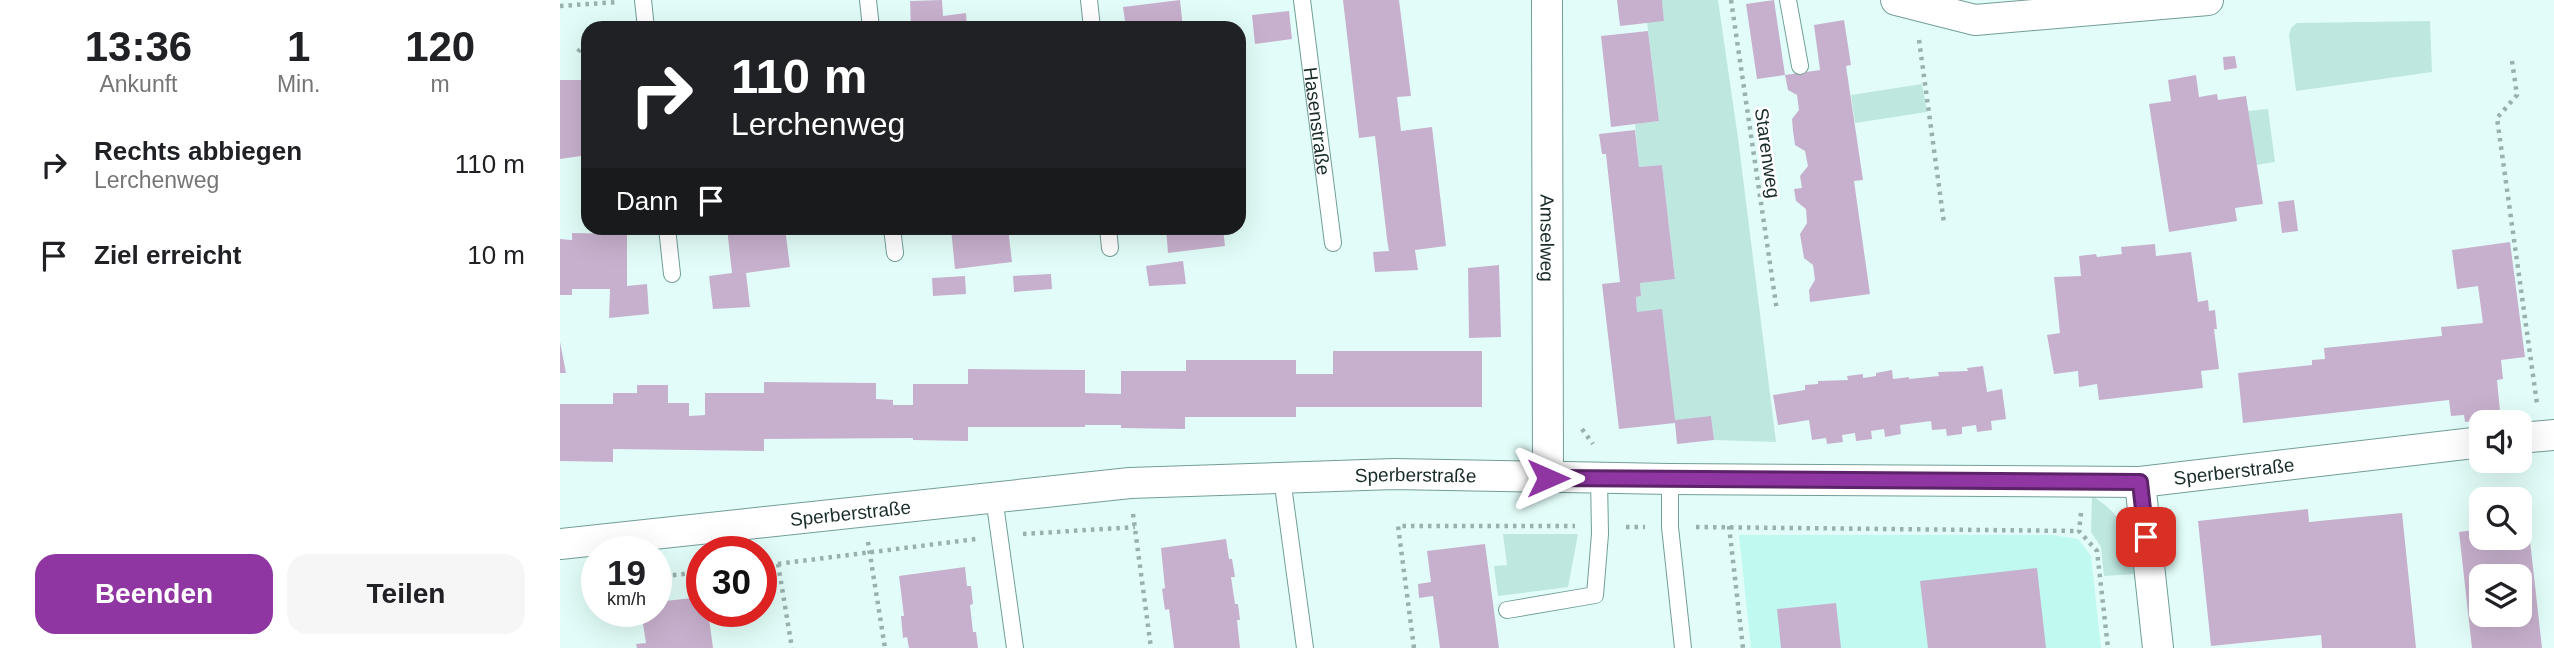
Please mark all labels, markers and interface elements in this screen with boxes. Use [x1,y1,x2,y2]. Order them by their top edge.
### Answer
text: 13:36 [85,23,192,70]
text: 1 [287,23,310,70]
text: 120 [405,23,475,70]
icon: right [616,49,707,140]
text: 110 m [731,49,867,103]
street label: Hasenstraße [1300,66,1334,176]
text: Ankunft [99,71,177,97]
text: Min. [277,71,320,97]
text: m [431,71,450,97]
text: Lerchenweg [731,106,905,142]
street label: Starenweg [1751,107,1784,200]
text: Rechts abbiegen [94,136,302,166]
icon: right [35,146,73,184]
text: 110 m [455,149,525,179]
text: Lerchenweg [94,167,219,193]
icon: arrive [692,182,730,220]
text: Dann [616,186,678,216]
street label: Amselweg [1536,194,1558,282]
icon: arrive [35,237,73,275]
text: Ziel erreicht [94,240,241,270]
text: 10 m [467,240,525,270]
map controls [2469,410,2532,627]
button: sound [2469,410,2532,473]
position arrow [1511,441,1585,515]
street label: Sperberstraße [2172,454,2296,489]
street label: Sperberstraße [1355,464,1477,486]
button: search [2469,487,2532,550]
street label: Sperberstraße [789,497,912,530]
pin [2116,507,2176,567]
icon: arrive [2127,518,2165,556]
speed limit sign: 30 [686,536,777,627]
text: 19 [607,553,646,592]
button: Beenden [35,554,273,634]
button: Teilen [287,554,525,634]
button: layers [2469,564,2532,627]
text: km/h [607,589,646,609]

